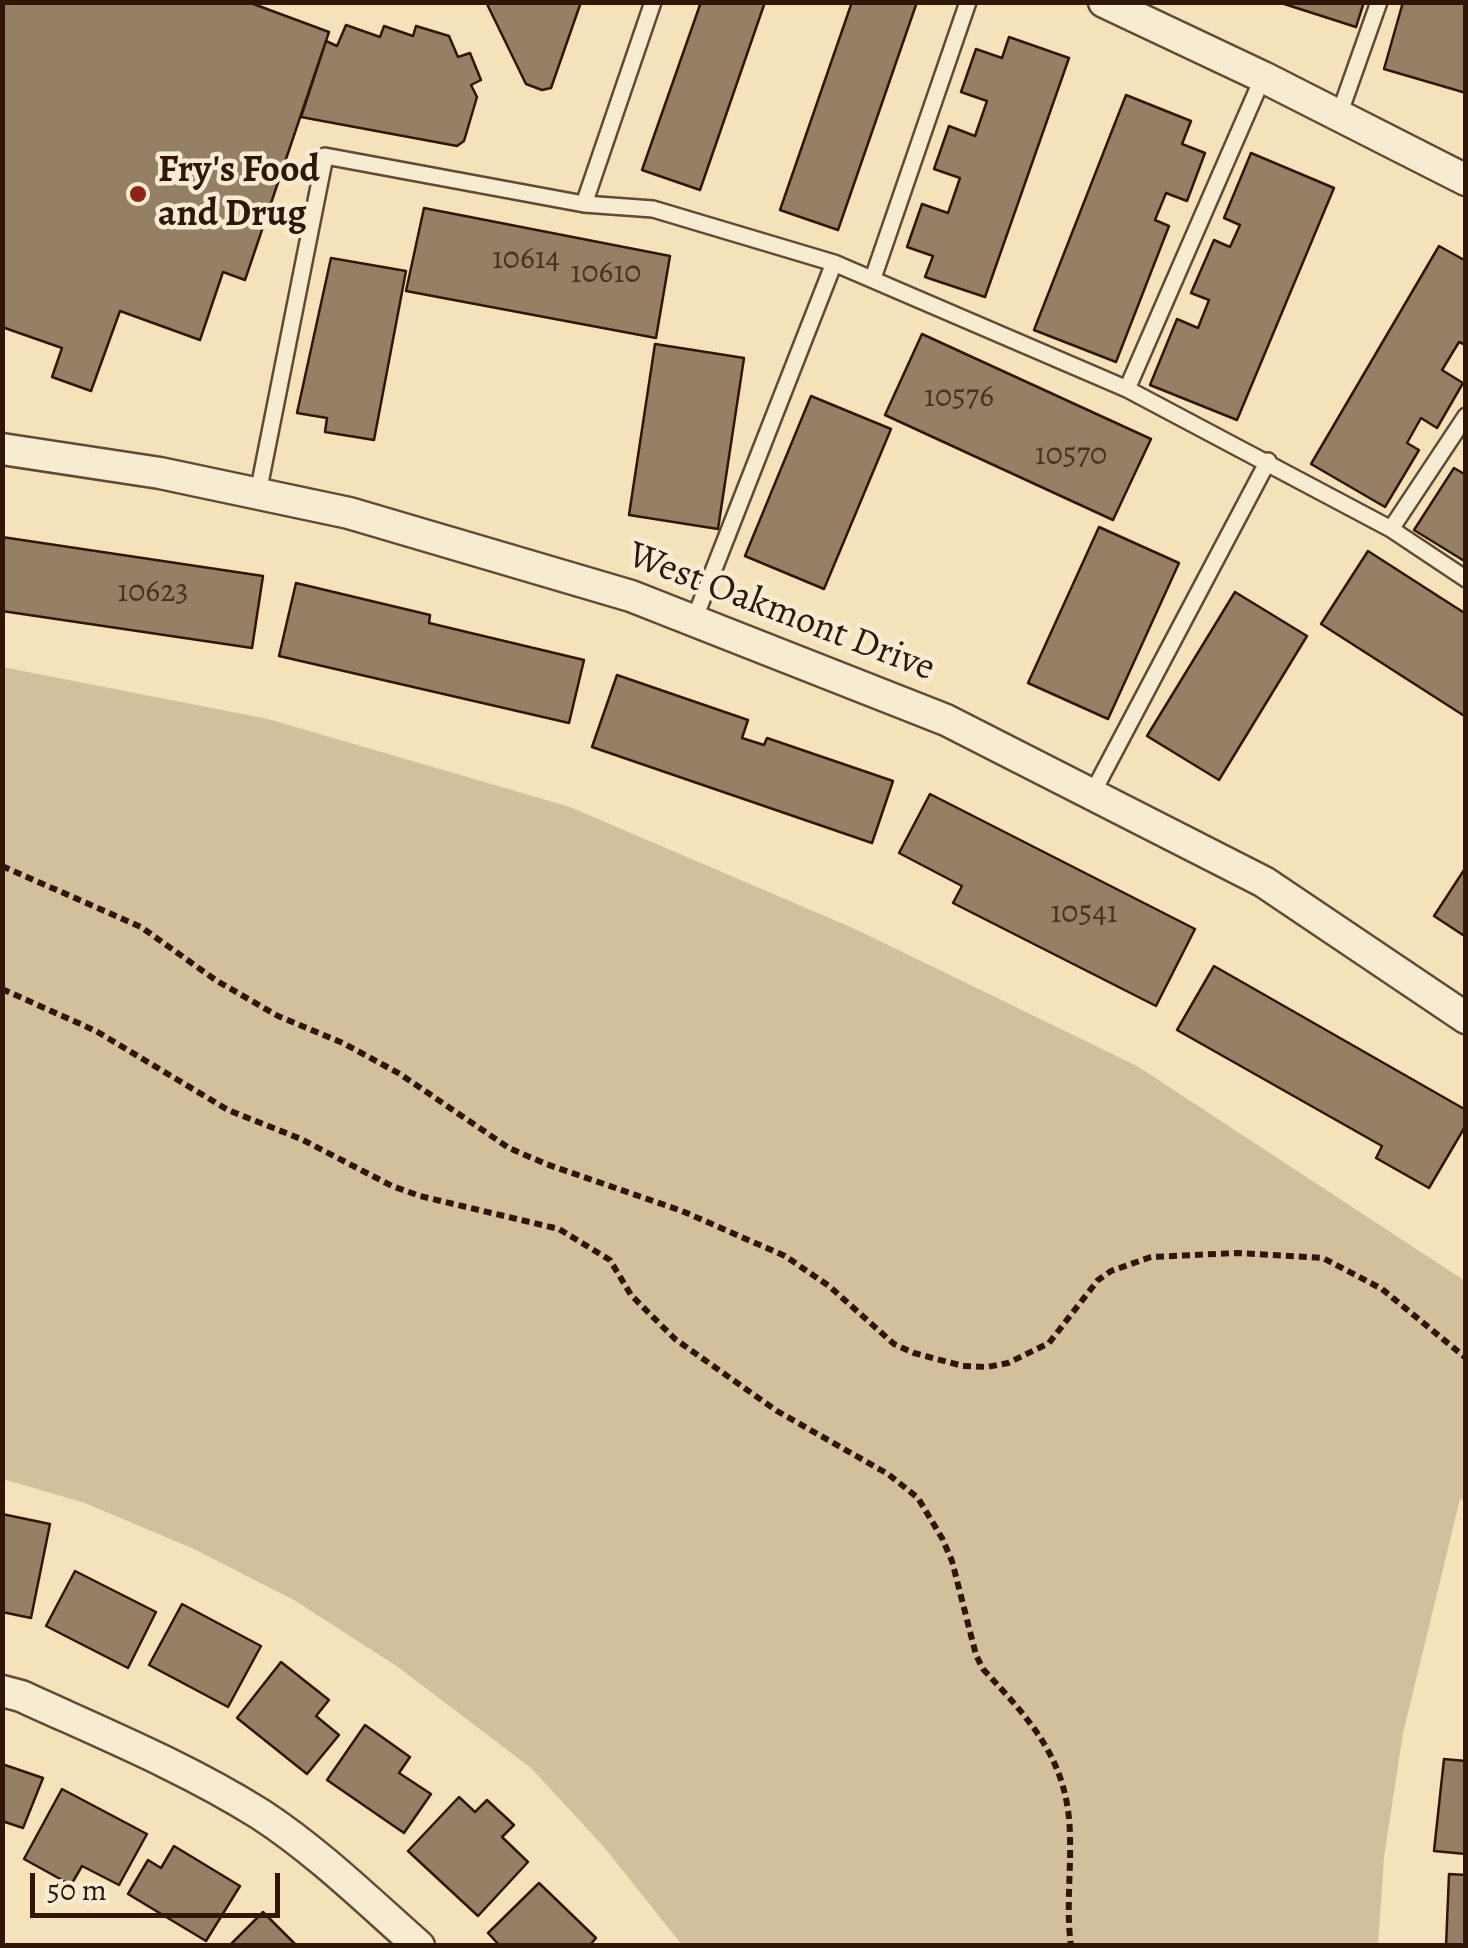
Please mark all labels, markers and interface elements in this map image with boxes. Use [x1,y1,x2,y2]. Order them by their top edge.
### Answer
place label: Fry's Food and Drug [158,149,320,238]
marker: Fry's Food and Drug [127,183,149,205]
house number: 10614 [492,241,560,279]
house number: 10610 [571,255,641,293]
house number: 10576 [924,379,994,417]
house number: 10570 [1035,437,1107,475]
street label: West Oakmont Drive [621,534,941,692]
house number: 10623 [117,574,189,612]
house number: 10541 [1050,895,1118,933]
scale bar [35,1853,285,1915]
text: 50 m [47,1870,107,1910]

